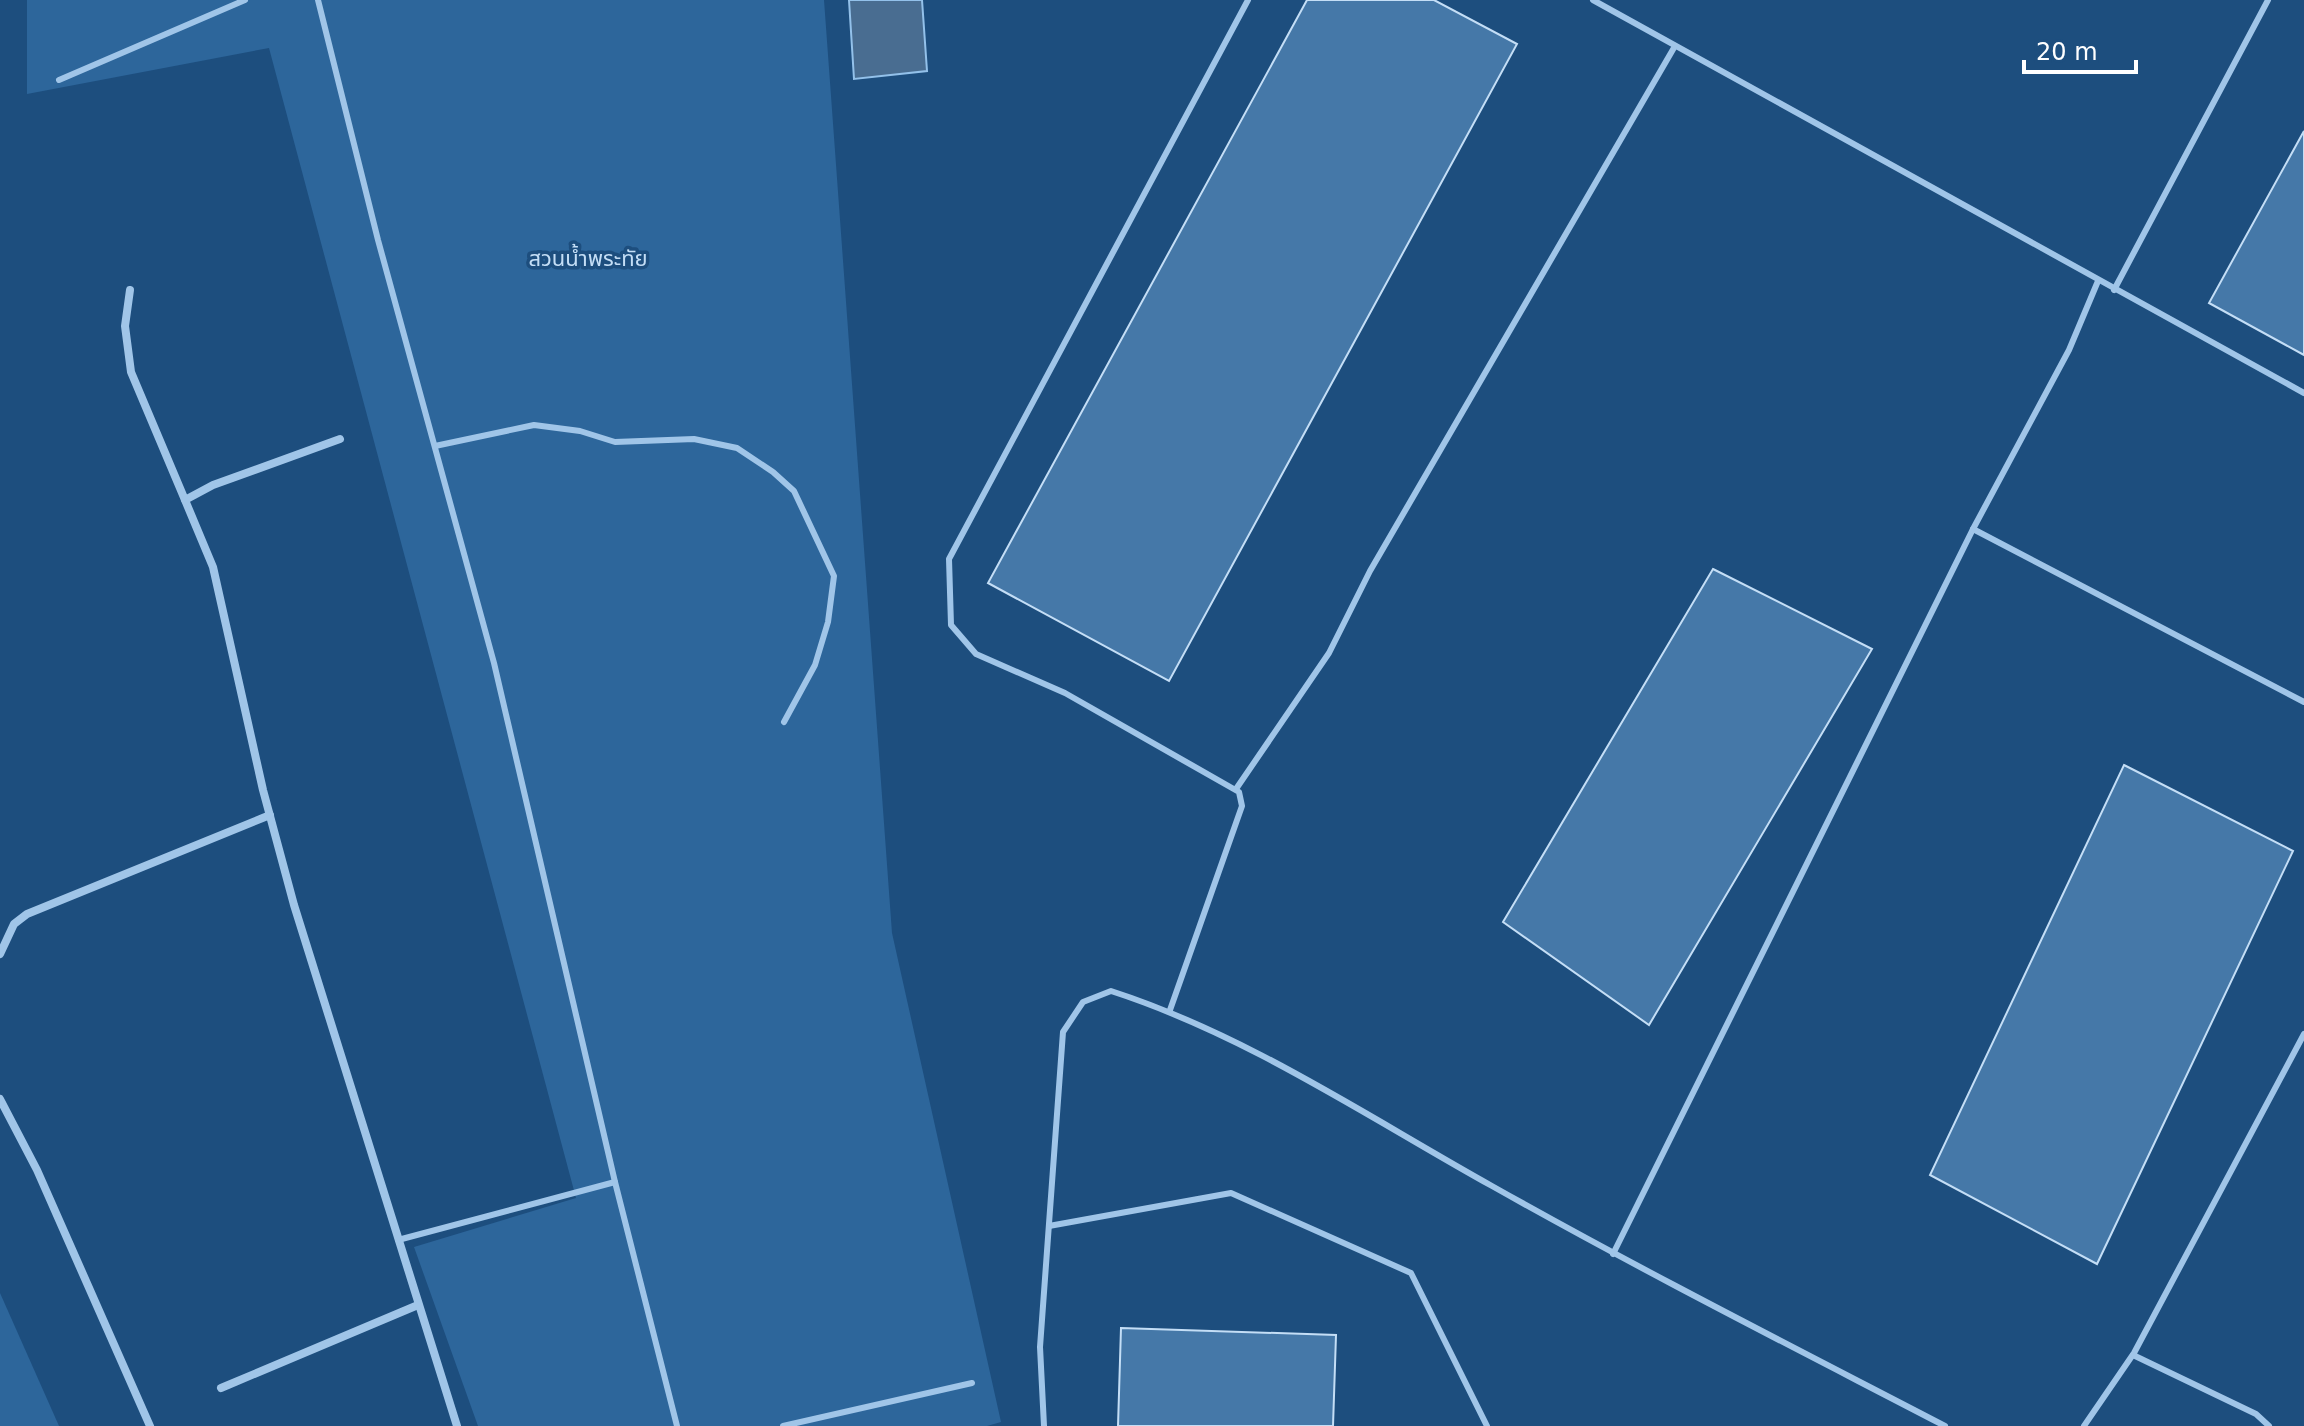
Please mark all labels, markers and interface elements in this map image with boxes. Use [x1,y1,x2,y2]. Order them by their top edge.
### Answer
scale bar [2024,24,2136,74]
text: 20 m [2036,38,2098,66]
park label: สวนน้ำพระทัย [528,243,648,271]

